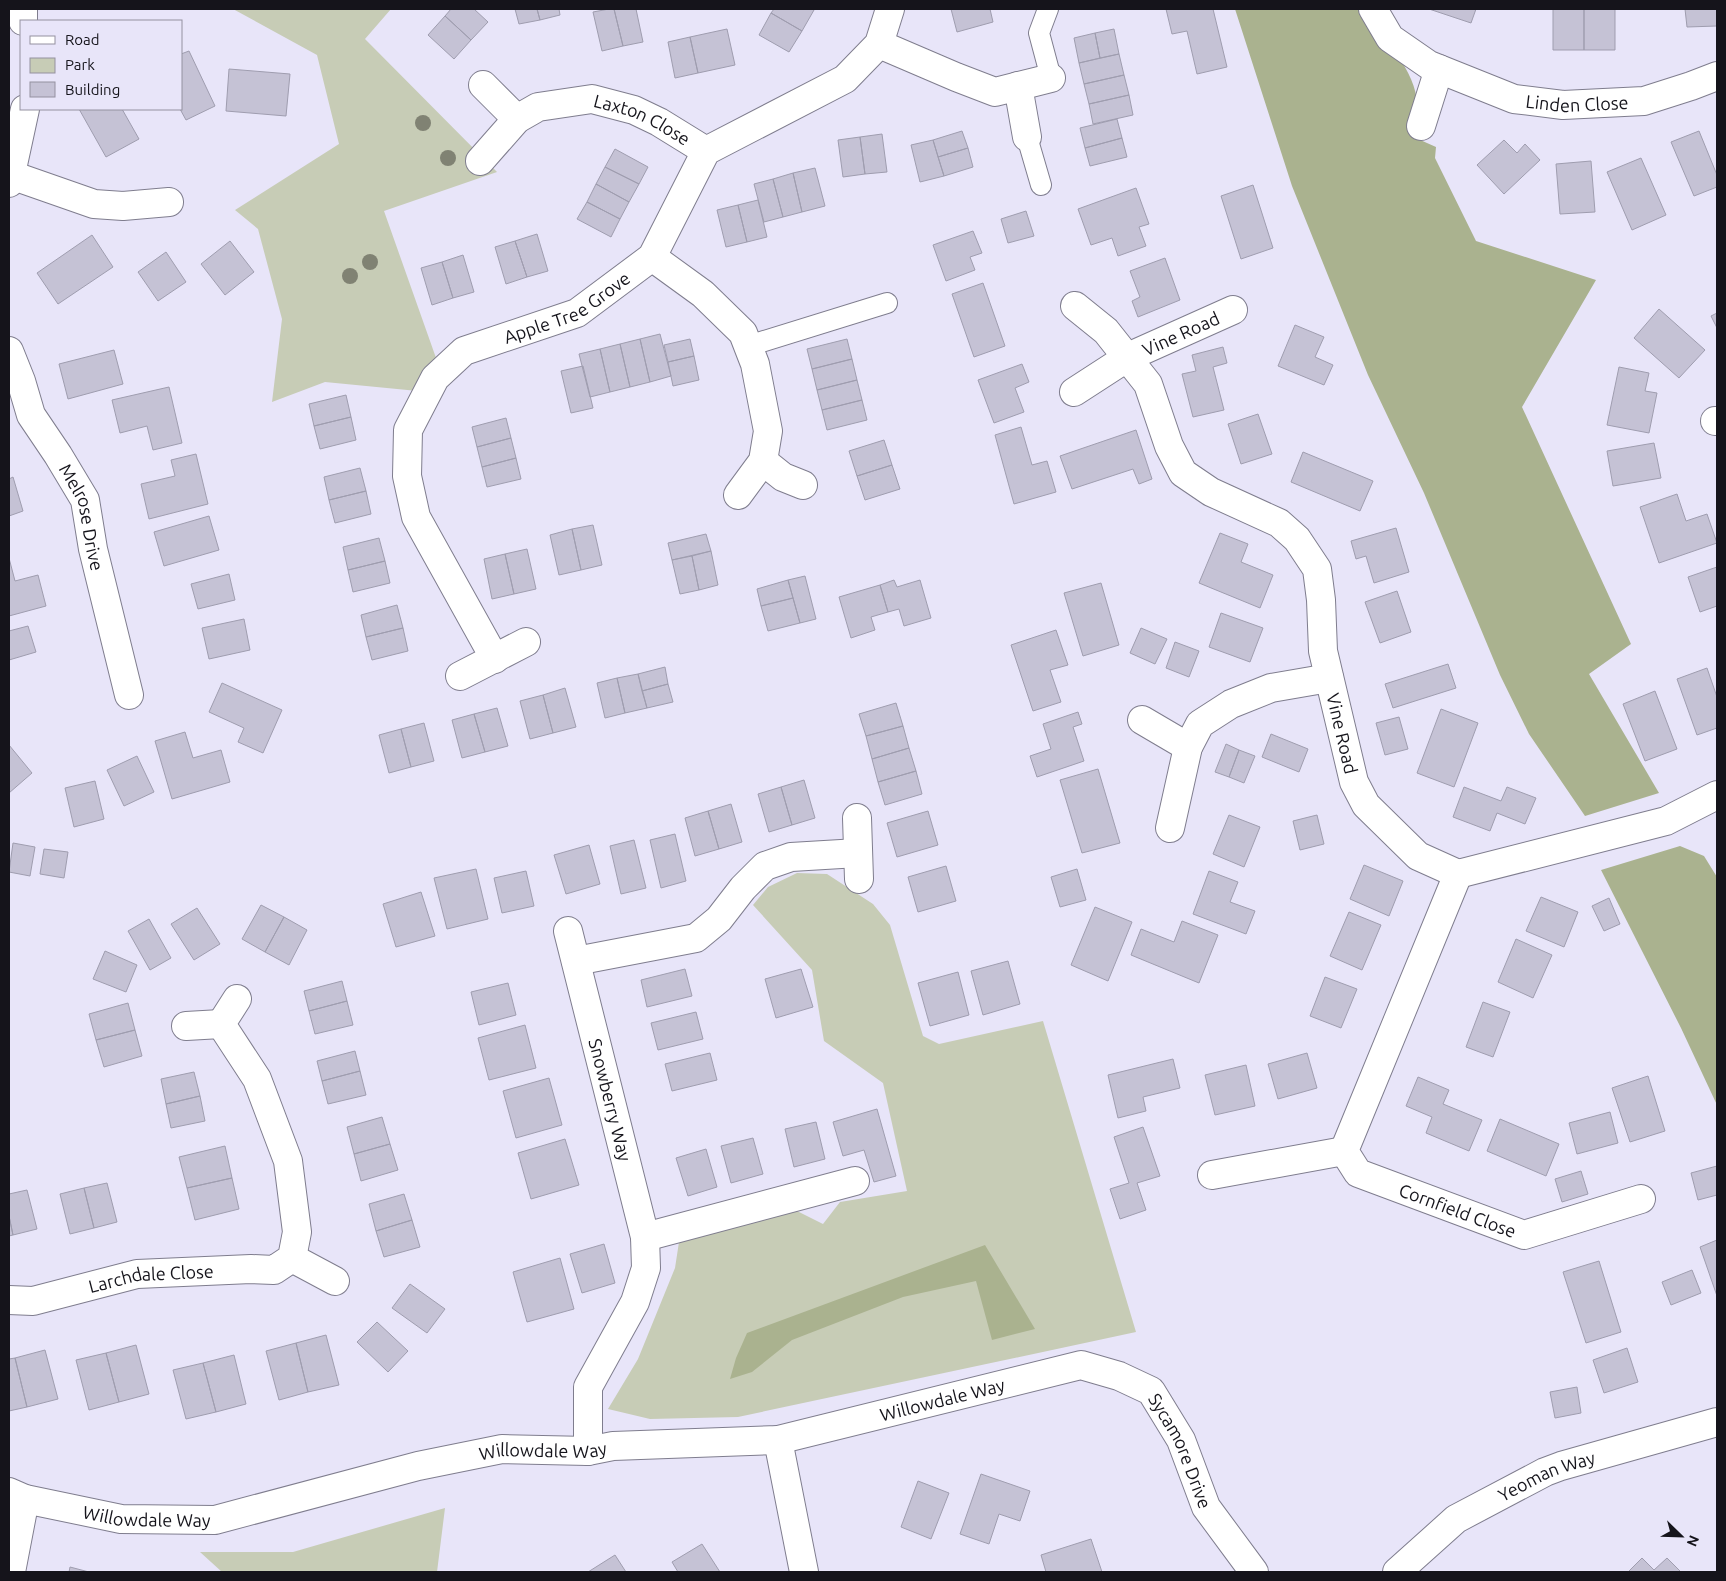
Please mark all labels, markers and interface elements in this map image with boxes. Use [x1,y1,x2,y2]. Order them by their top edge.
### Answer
legend [20,20,182,110]
text: Road [65,31,100,48]
text: Park [65,56,95,73]
text: Building [65,81,120,98]
street label: Laxton Close [592,90,694,149]
street label: Linden Close [1525,91,1629,115]
street label: Apple Tree Grove [501,267,633,347]
street label: Vine Road [1139,308,1222,359]
street label: Melrose Drive [56,460,108,573]
street label: Vine Road [1323,691,1362,776]
street label: Snowberry Way [585,1036,636,1163]
street label: Cornfield Close [1396,1179,1519,1241]
street label: Larchdale Close [86,1261,214,1296]
street label: Willowdale Way [878,1374,1007,1424]
street label: Sycamore Drive [1145,1390,1216,1511]
street label: Willowdale Way [477,1437,609,1463]
street label: Yeoman Way [1495,1447,1597,1505]
street label: Willowdale Way [81,1501,211,1530]
north arrow [1656,1511,1706,1561]
text: N [1684,1533,1702,1549]

